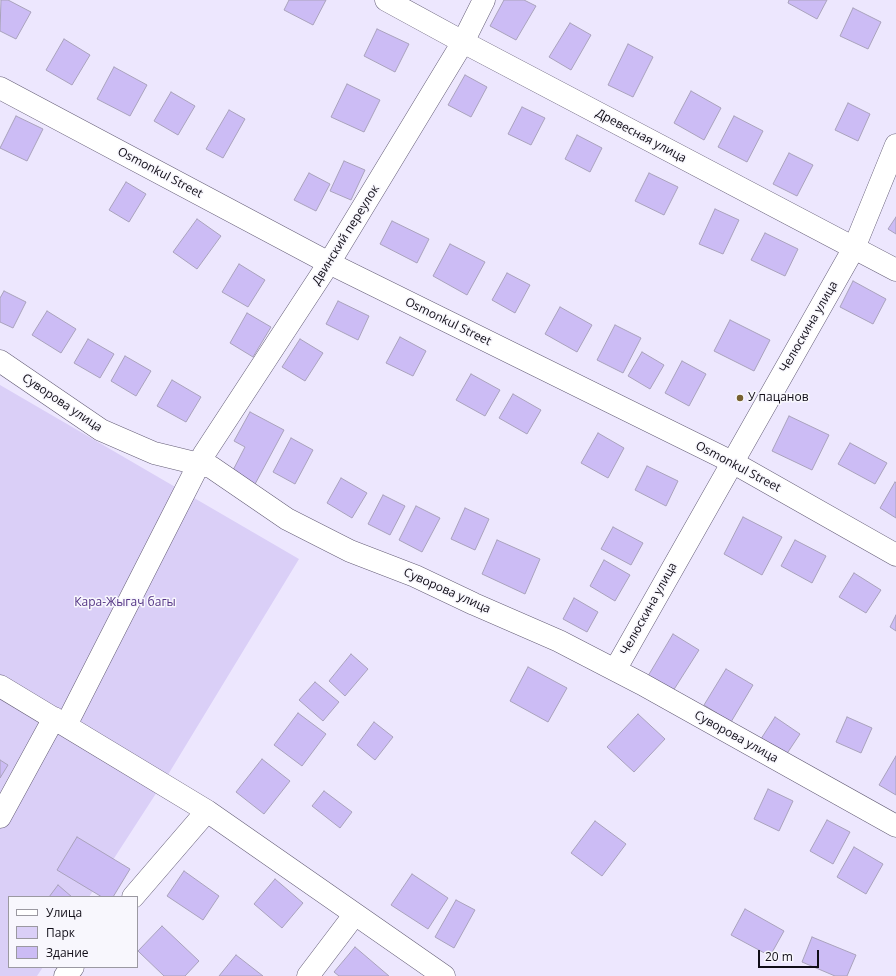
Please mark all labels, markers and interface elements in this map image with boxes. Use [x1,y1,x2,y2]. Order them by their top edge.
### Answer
street label: Древесная улица [593,106,689,166]
street label: Osmonkul Street [115,145,205,201]
street label: Двинский переулок [309,182,383,288]
street label: Челюскина улица [777,279,841,375]
street label: Osmonkul Street [403,295,493,349]
street label: Суворова улица [19,371,105,435]
place label: У пацанов [748,391,809,405]
marker: У пацанов [735,393,745,403]
street label: Osmonkul Street [693,439,783,495]
street label: Челюскина улица [618,560,680,658]
street label: Суворова улица [401,565,493,617]
park label: Кара-Жыгач багы [74,596,176,610]
street label: Суворова улица [692,708,780,766]
legend [8,896,138,968]
text: Улица [46,904,82,921]
text: Парк [46,924,75,941]
scale bar [760,942,821,968]
text: Здание [46,944,89,961]
text: 20 m [765,948,793,965]

